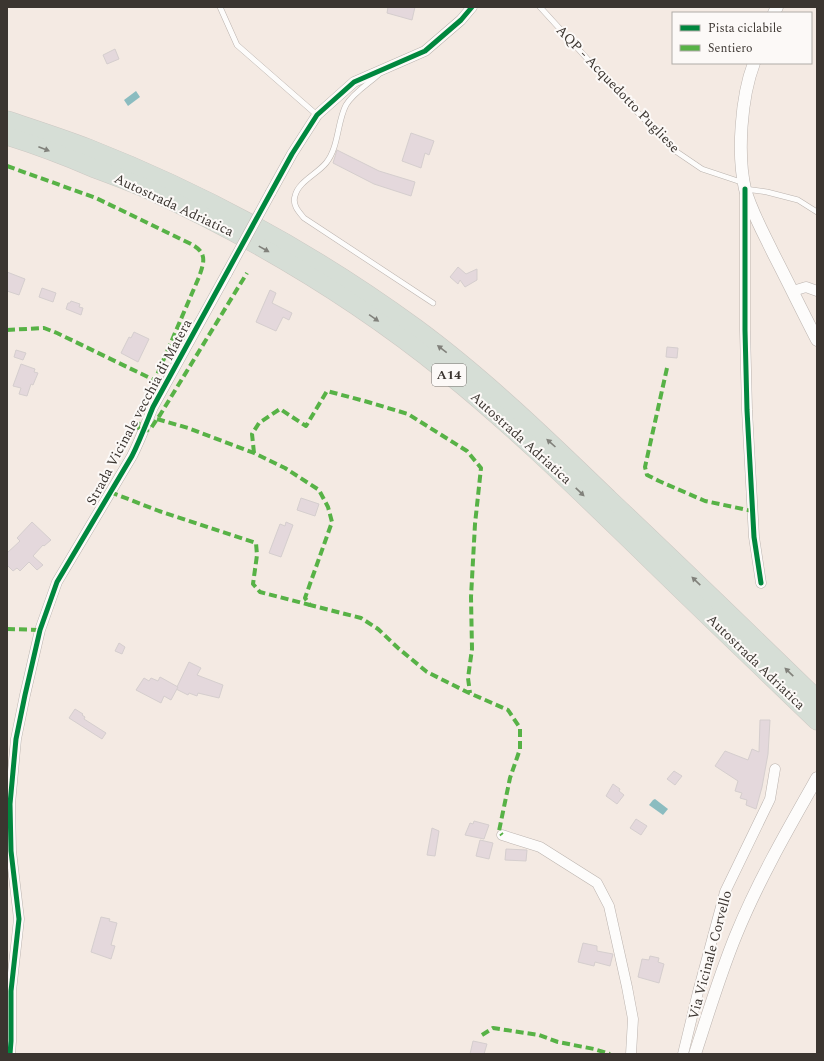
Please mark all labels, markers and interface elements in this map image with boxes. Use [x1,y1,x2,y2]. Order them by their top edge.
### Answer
legend [672,12,812,64]
text: Pista ciclabile [708,19,782,38]
street label: AQP - Acquedotto Pugliese [551,20,685,158]
text: Sentiero [708,39,752,58]
one-way arrow [38,146,50,152]
street label: Autostrada Adriatica [111,168,237,242]
one-way arrow [258,246,270,252]
street label: Strada Vicinale vecchia di Matera [81,315,197,509]
one-way arrow [368,315,379,322]
one-way arrow [437,344,448,353]
road number: A14 [432,364,466,386]
street label: Autostrada Adriatica [466,387,576,489]
one-way arrow [546,439,556,448]
one-way arrow [575,487,585,497]
one-way arrow [691,577,701,586]
street label: Autostrada Adriatica [702,609,810,715]
one-way arrow [784,667,794,677]
street label: Via Vicinale Corvello [683,888,737,1022]

